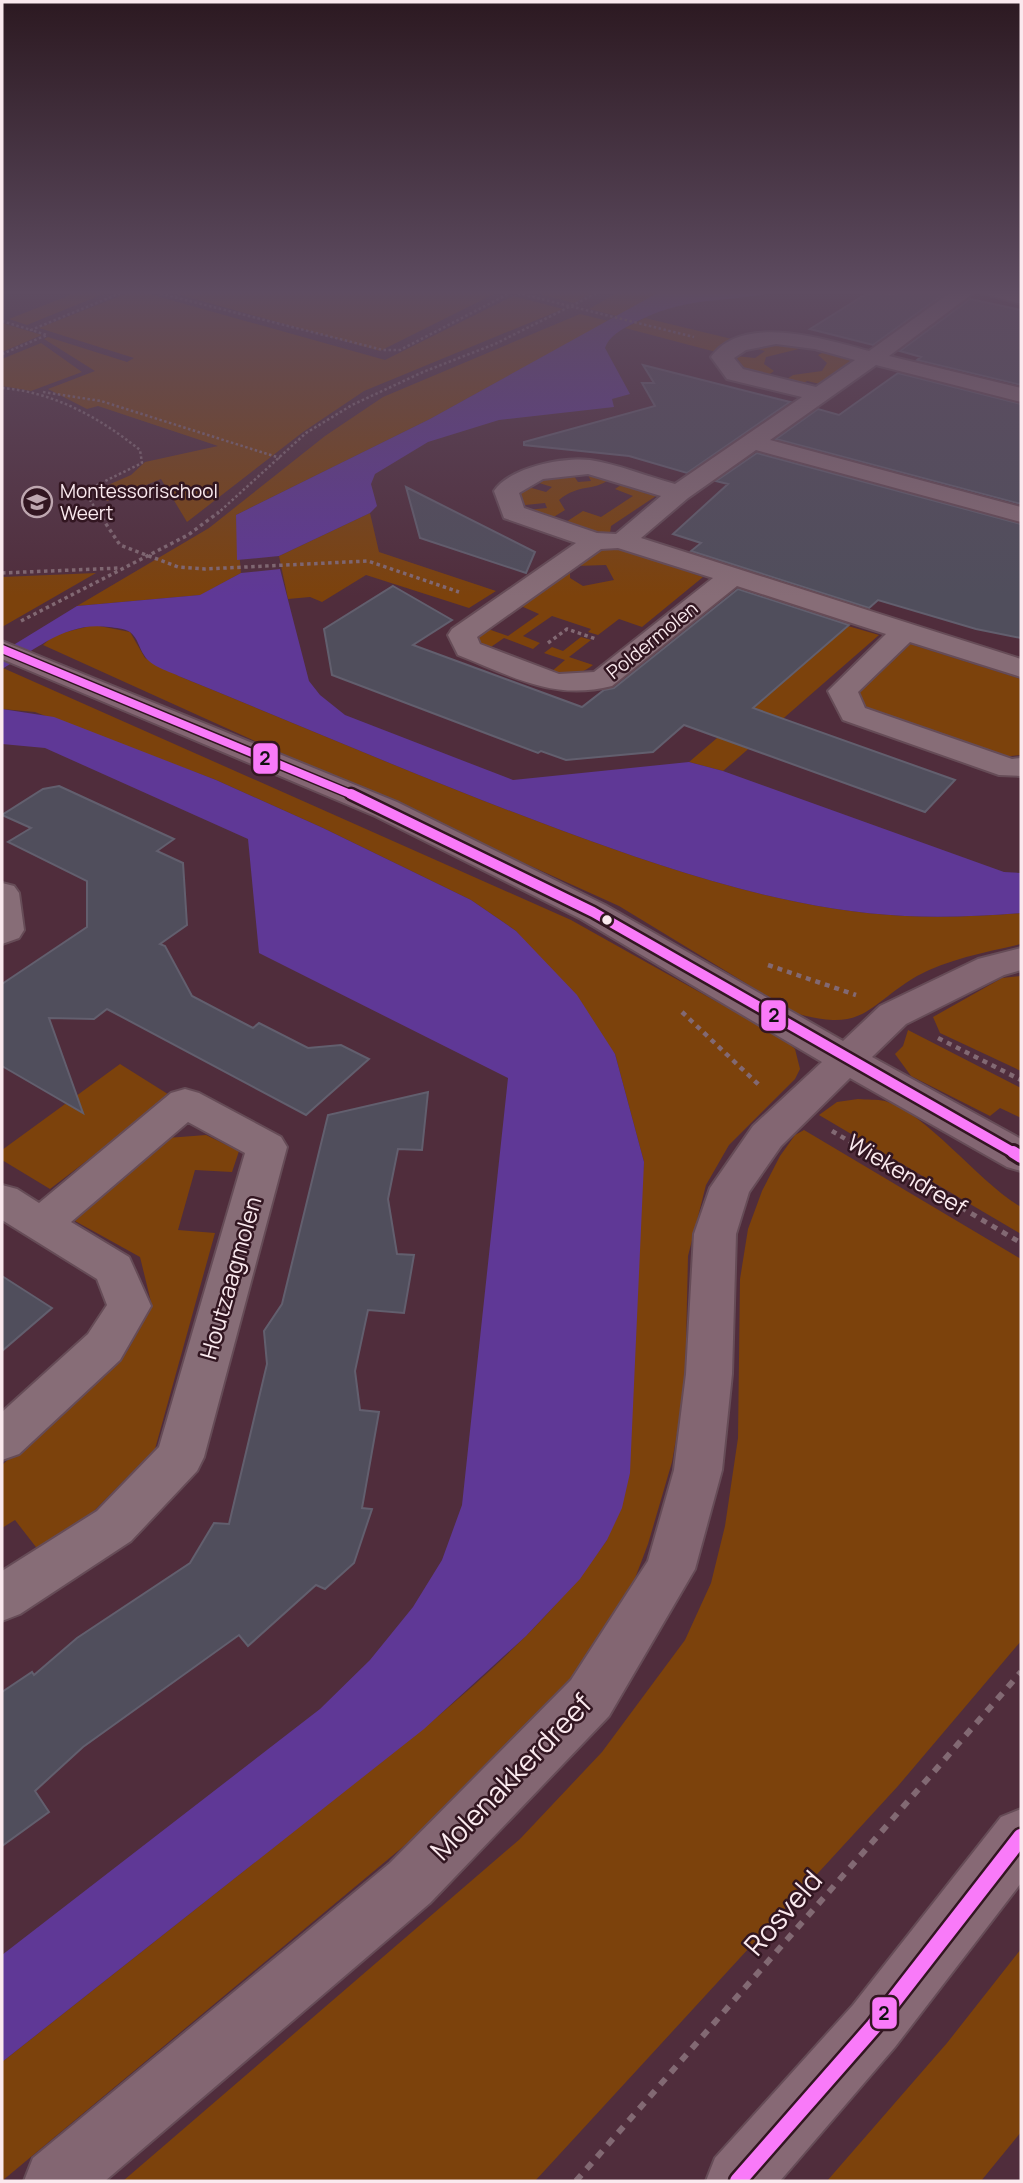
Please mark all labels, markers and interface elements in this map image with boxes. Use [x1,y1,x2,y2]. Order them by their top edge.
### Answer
place label: Montessorischool Weert [60,478,218,526]
school or university icon: Montessorischool Weert [20,485,54,519]
street label: Poldermolen [601,595,703,685]
line badge: 2 [252,742,279,775]
text: 2 [259,745,271,771]
unlabelled marker [600,913,614,927]
line badge: 2 [760,999,787,1032]
text: 2 [768,1002,780,1028]
street label: Wiekendreef [842,1126,973,1222]
street label: Houtzaagmolen [191,1193,269,1363]
street label: Molenakkerdreef [421,1685,600,1868]
street label: Rosveld [735,1862,830,1963]
line badge: 2 [871,1996,898,2030]
text: 2 [878,2000,890,2026]

